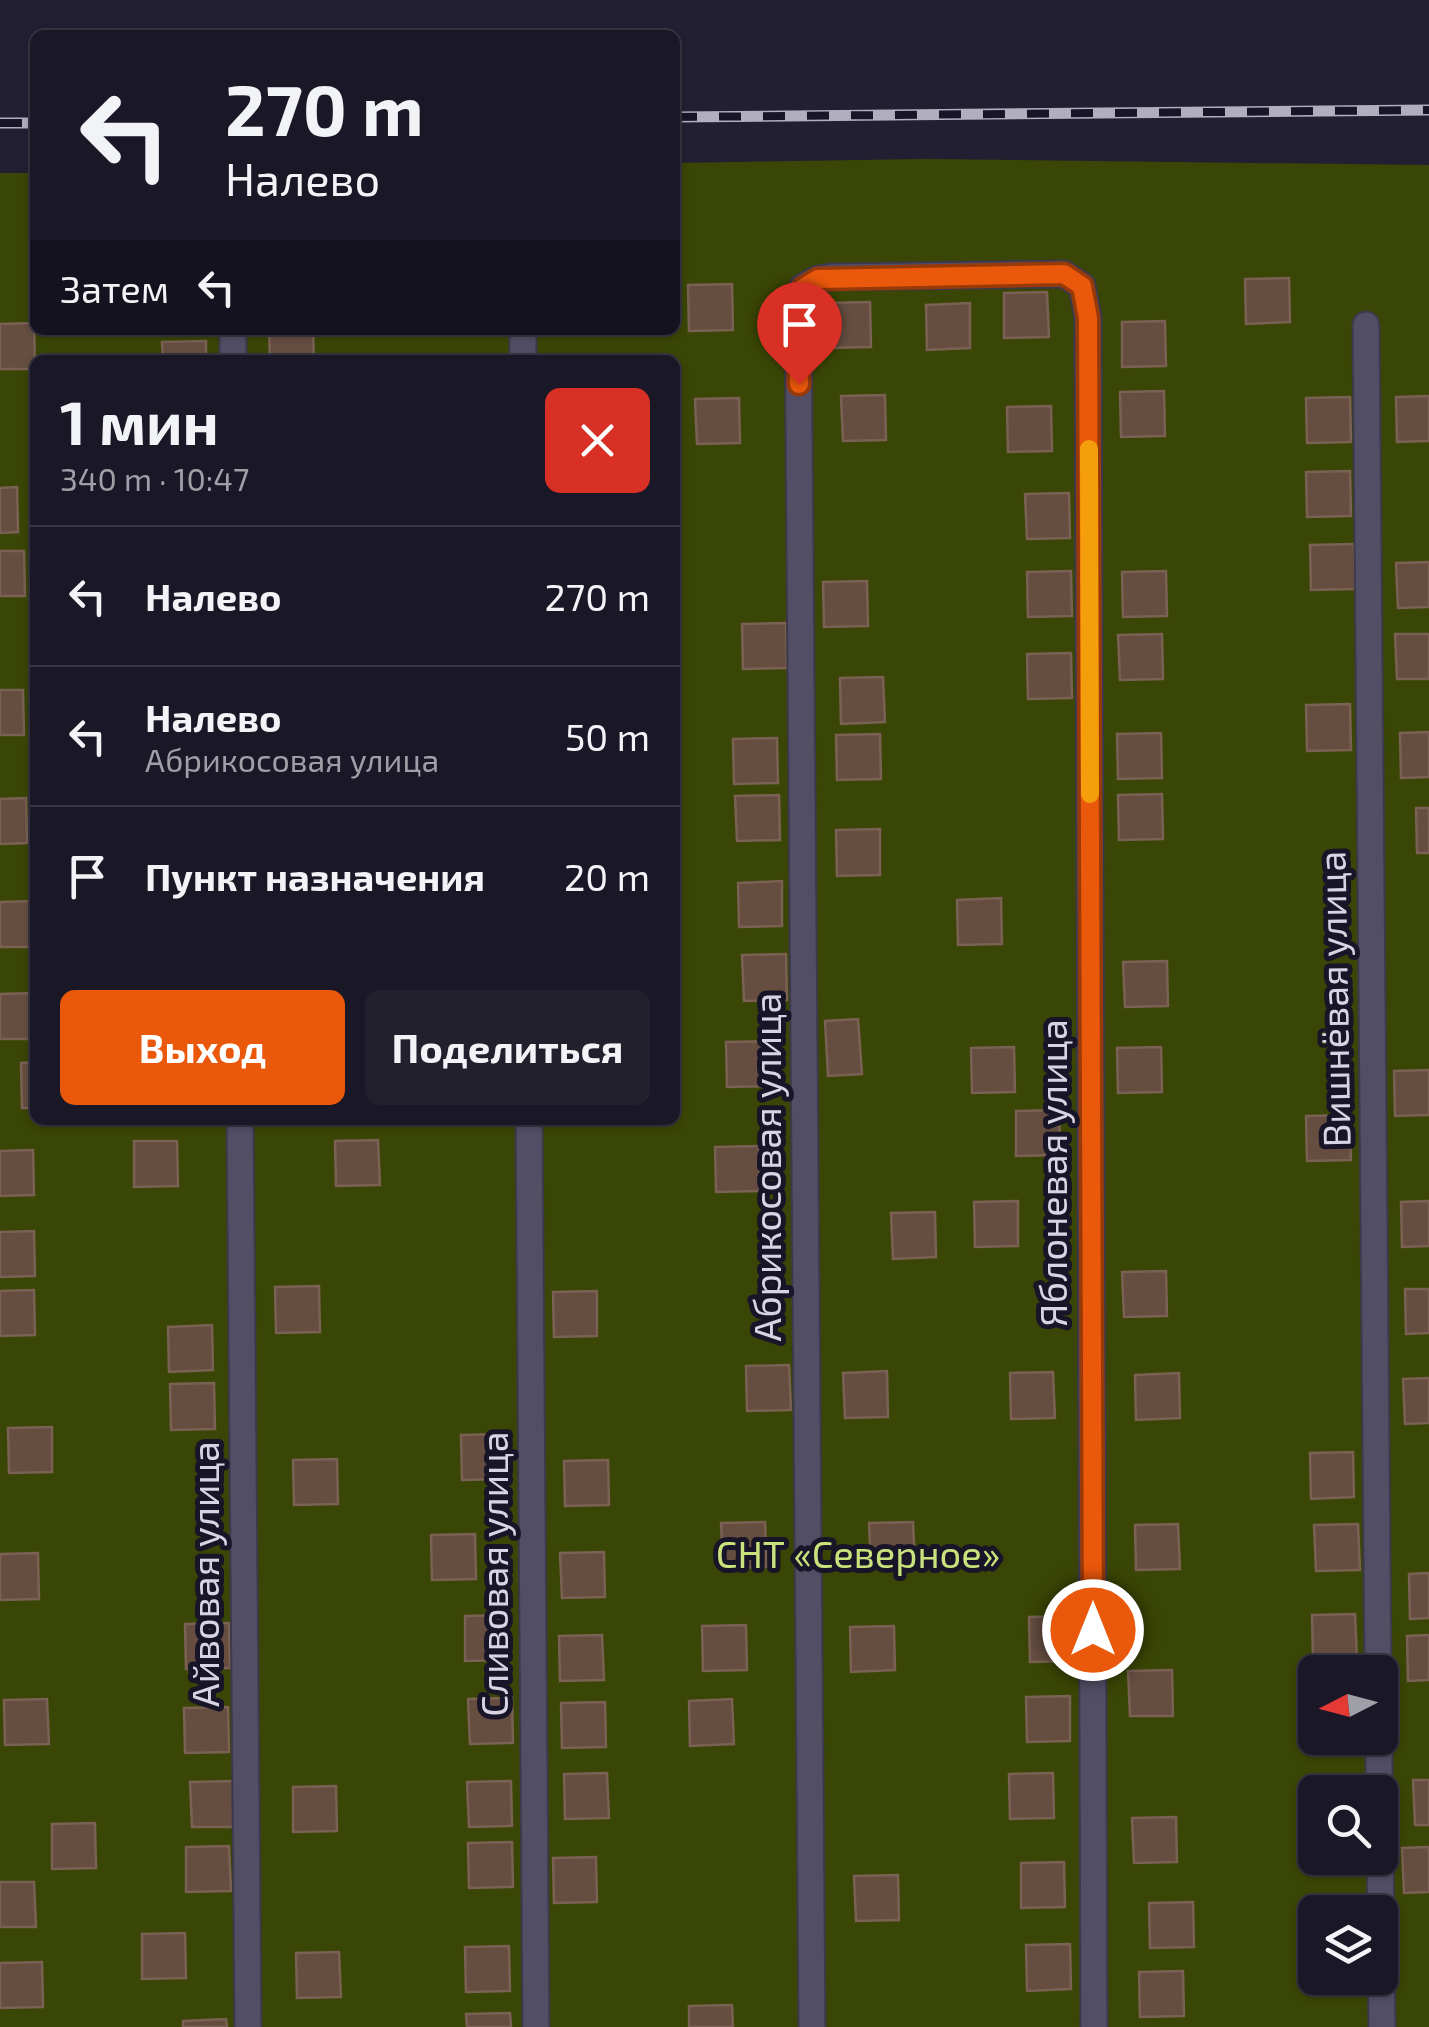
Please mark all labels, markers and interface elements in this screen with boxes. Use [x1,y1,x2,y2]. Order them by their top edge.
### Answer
text: 270 m [225,66,424,150]
icon: left [60,70,190,200]
text: Налево [225,151,380,205]
icon: left [189,260,244,315]
text: Затем [60,265,169,311]
pin [757,282,842,385]
icon: arrive [772,297,827,352]
text: 1 мин [60,385,219,457]
button: close [545,388,650,493]
text: 340 m · 10:47 [60,459,249,497]
icon: left [60,569,115,624]
text: Налево [145,573,281,619]
text: 270 m [545,573,650,619]
text: Налево [145,694,281,740]
icon: left [60,709,115,764]
text: 50 m [565,713,650,759]
text: Абрикосовая улица [145,740,439,778]
icon: arrive [60,849,115,904]
street label: Вишнёвая улица [1307,850,1359,1148]
text: Пункт назначения [145,853,485,899]
text: 20 m [564,853,650,899]
button: Выход [60,990,345,1105]
button: Поделиться [365,990,650,1105]
street label: Абрикосовая улица [743,992,789,1342]
street label: Яблоневая улица [1029,1019,1075,1327]
street label: Сливовая улица [470,1431,516,1717]
street label: Айвовая улица [181,1441,227,1707]
park label: СНТ «Северное» [716,1530,1000,1576]
position arrow [1041,1578,1145,1682]
north arrow [1298,1655,1398,1755]
map controls [1298,1655,1398,1995]
button: search [1298,1775,1398,1875]
button: layers [1298,1895,1398,1995]

